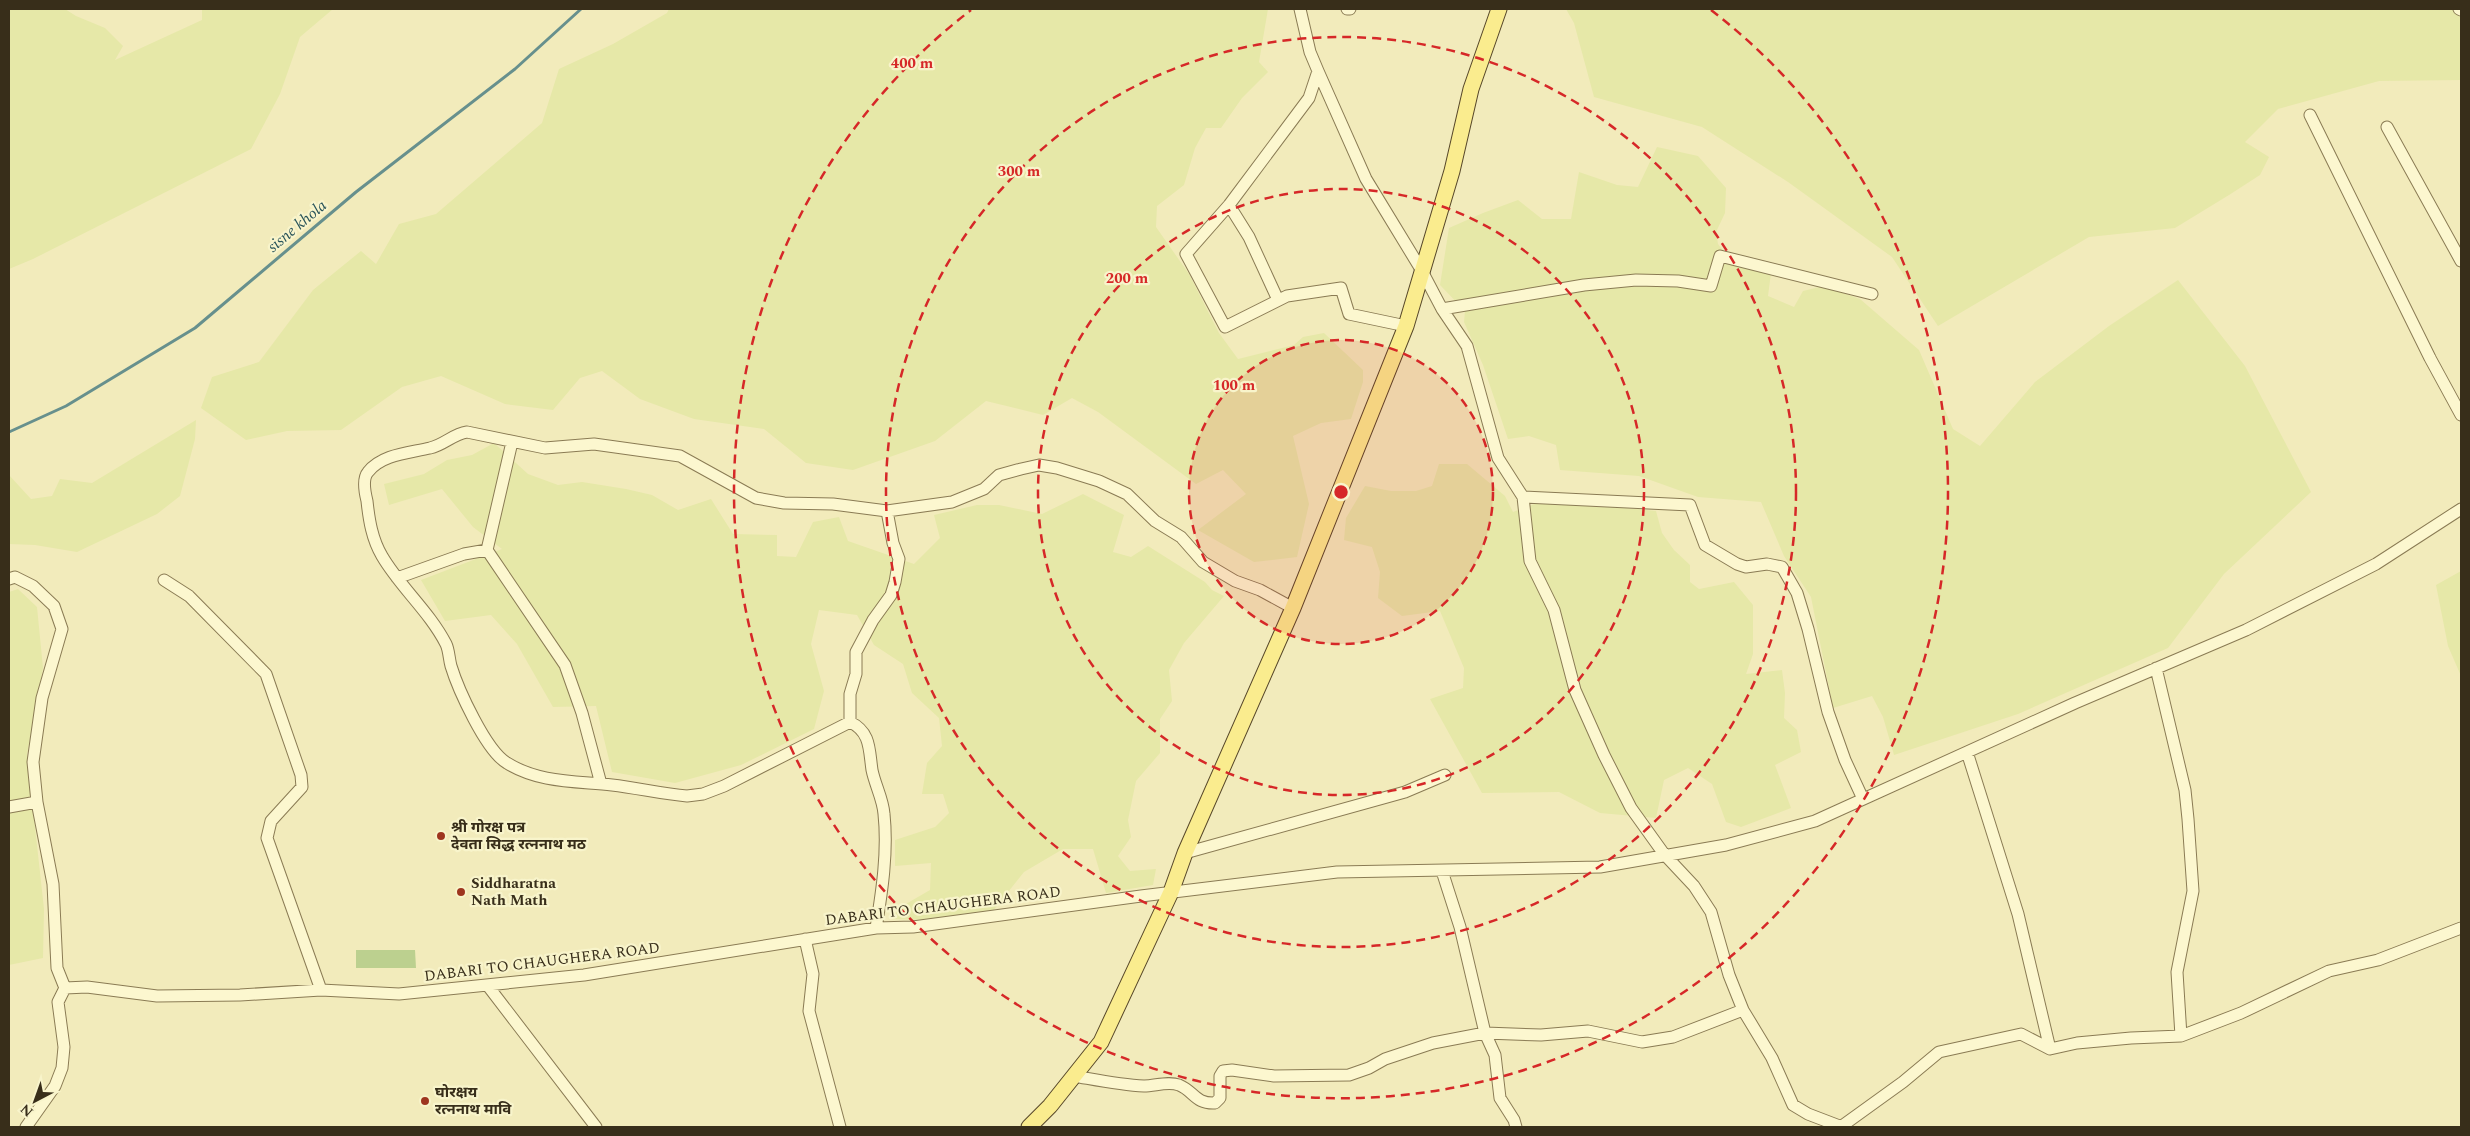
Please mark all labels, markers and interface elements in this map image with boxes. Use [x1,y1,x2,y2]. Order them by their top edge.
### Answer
text: 400 m [891,52,934,75]
text: 300 m [998,160,1041,183]
water label: sisne khola [262,194,332,258]
text: 200 m [1106,267,1149,290]
text: 100 m [1213,374,1256,397]
centre of rings [1332,483,1350,501]
place label: श्री गोरक्ष पत्र देवता सिद्ध रत्ननाथ मठ [451,816,587,856]
marker: श्री गोरक्ष पत्र देवता सिद्ध रत्ननाथ मठ [435,830,447,842]
place label: Siddharatna Nath Math [471,872,556,912]
street label: DABARI TO CHAUGHERA ROAD [824,880,1062,932]
marker: Siddharatna Nath Math [455,886,467,898]
street label: DABARI TO CHAUGHERA ROAD [423,936,661,988]
north arrow [10,1076,60,1126]
place label: घोरक्षय रत्ननाथ मावि [435,1081,512,1121]
marker: घोरक्षय रत्ननाथ मावि [419,1095,431,1107]
text: N [16,1099,38,1122]

